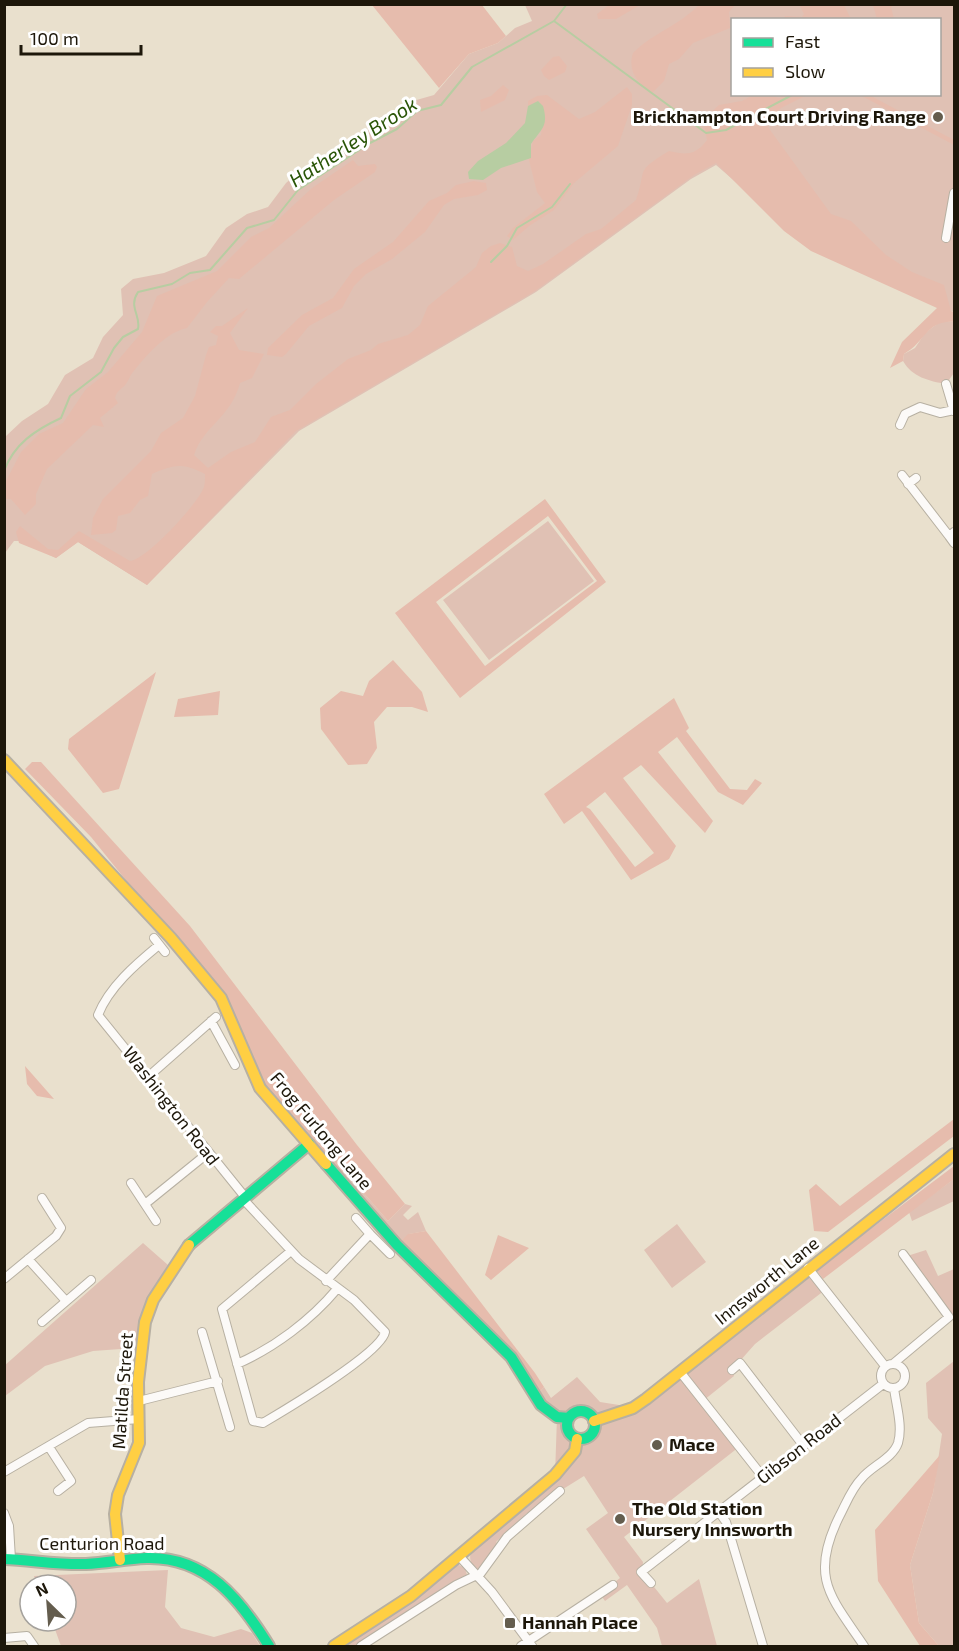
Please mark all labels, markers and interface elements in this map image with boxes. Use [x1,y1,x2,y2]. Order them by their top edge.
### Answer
scale bar [21,18,141,56]
legend [731,18,941,96]
text: 100 m [30,27,79,49]
text: Fast [785,30,820,52]
text: Slow [785,60,826,82]
water label: Hatherley Brook [284,91,421,192]
place label: Brickhampton Court Driving Range [633,105,926,127]
marker: Brickhampton Court Driving Range [931,110,945,124]
street label: Washington Road [119,1042,225,1169]
street label: Frog Furlong Lane [266,1067,377,1194]
street label: Innsworth Lane [710,1232,823,1329]
street label: Matilda Street [107,1332,137,1450]
street label: Gibson Road [752,1408,845,1488]
place label: Mace [669,1433,715,1455]
marker: Mace [650,1438,664,1452]
place label: The Old Station Nursery Innsworth [632,1497,793,1540]
marker: The Old Station Nursery Innsworth [613,1512,627,1526]
street label: Centurion Road [39,1532,165,1554]
north arrow [18,1573,78,1633]
text: N [32,1578,51,1600]
place label: Hannah Place [522,1611,638,1633]
marker: Hannah Place [503,1616,517,1630]

